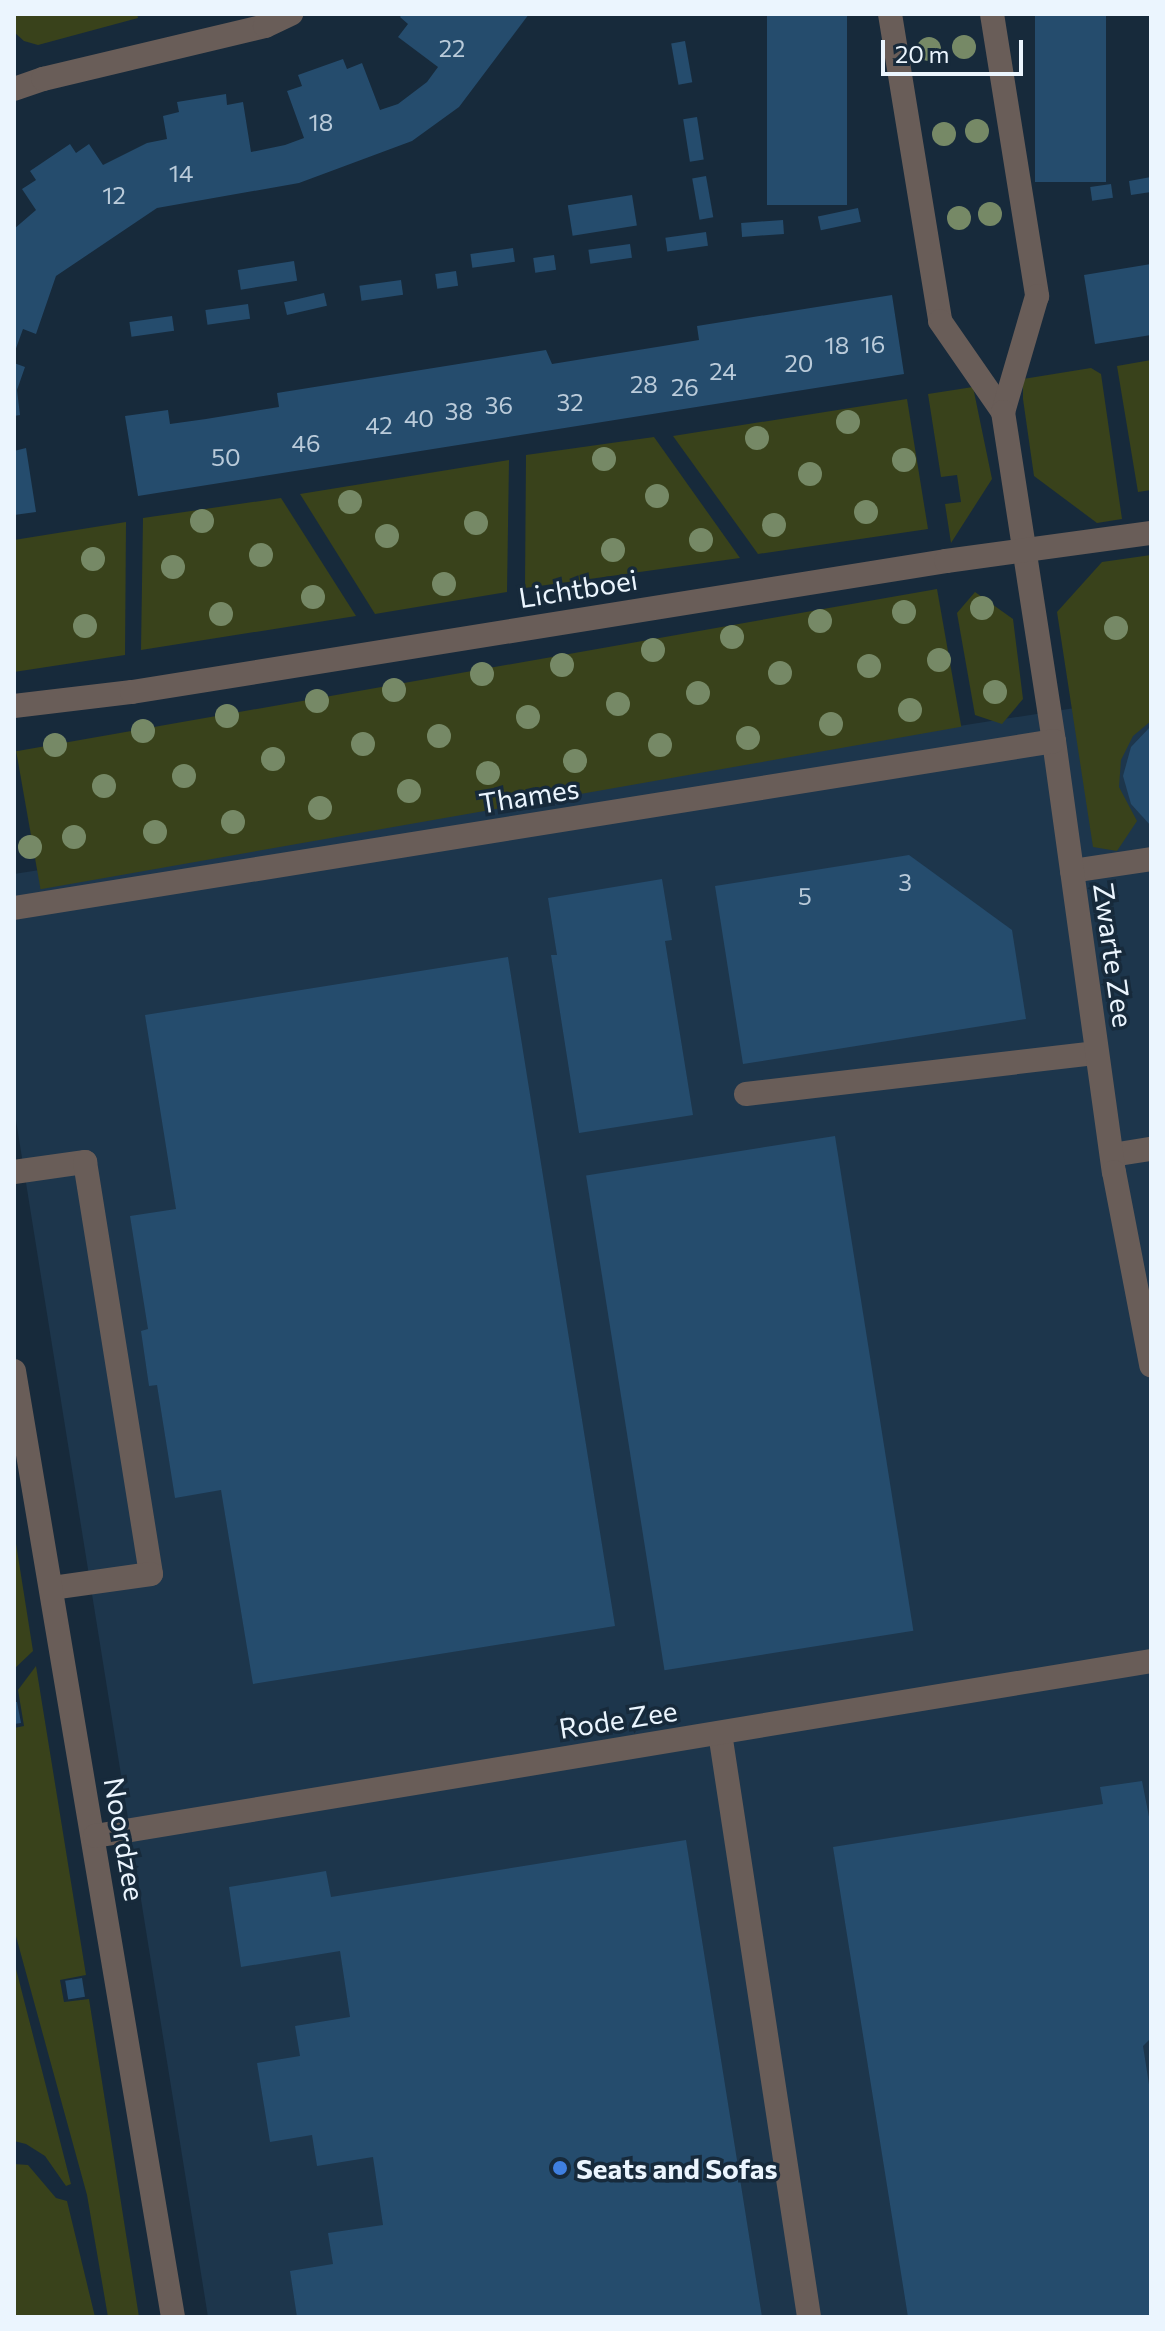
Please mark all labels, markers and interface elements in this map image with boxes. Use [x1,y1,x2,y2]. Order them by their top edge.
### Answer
scale bar [885,24,1027,74]
house number: 22 [439,34,465,62]
text: 20 m [895,39,949,68]
house number: 18 [309,108,333,136]
house number: 14 [169,159,193,187]
house number: 12 [102,181,126,209]
house number: 16 [861,330,885,358]
house number: 18 [825,331,849,359]
house number: 20 [785,349,813,377]
house number: 24 [709,357,737,385]
house number: 28 [630,370,658,398]
house number: 26 [671,373,699,401]
house number: 32 [557,388,583,416]
house number: 36 [485,391,513,419]
house number: 38 [445,397,473,425]
house number: 40 [404,404,434,432]
house number: 42 [365,411,393,439]
house number: 46 [292,429,320,457]
house number: 50 [211,443,241,471]
street label: Lichtboei [516,562,640,614]
street label: Thames [477,771,581,819]
house number: 3 [898,868,912,896]
street label: Zwarte Zee [1087,881,1141,1029]
house number: 5 [798,882,812,910]
street label: Rode Zee [556,1693,680,1745]
street label: Noordzee [98,1775,152,1903]
place label: Seats and Sofas [576,2151,778,2185]
marker: Seats and Sofas [551,2159,569,2177]

